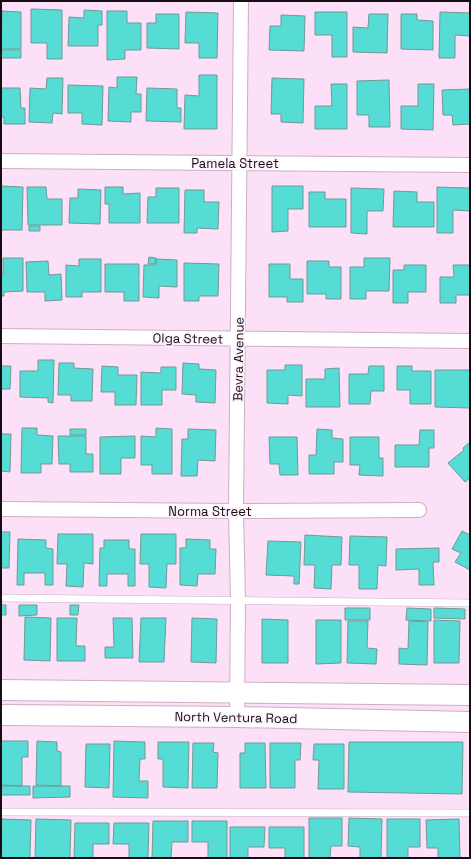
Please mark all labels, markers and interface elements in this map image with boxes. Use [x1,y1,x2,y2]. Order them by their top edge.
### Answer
street label: Pamela Street [191,155,279,172]
street label: Bevra Avenue [229,317,248,401]
street label: Olga Street [152,329,224,348]
street label: Norma Street [168,503,252,520]
street label: North Ventura Road [174,708,298,727]

